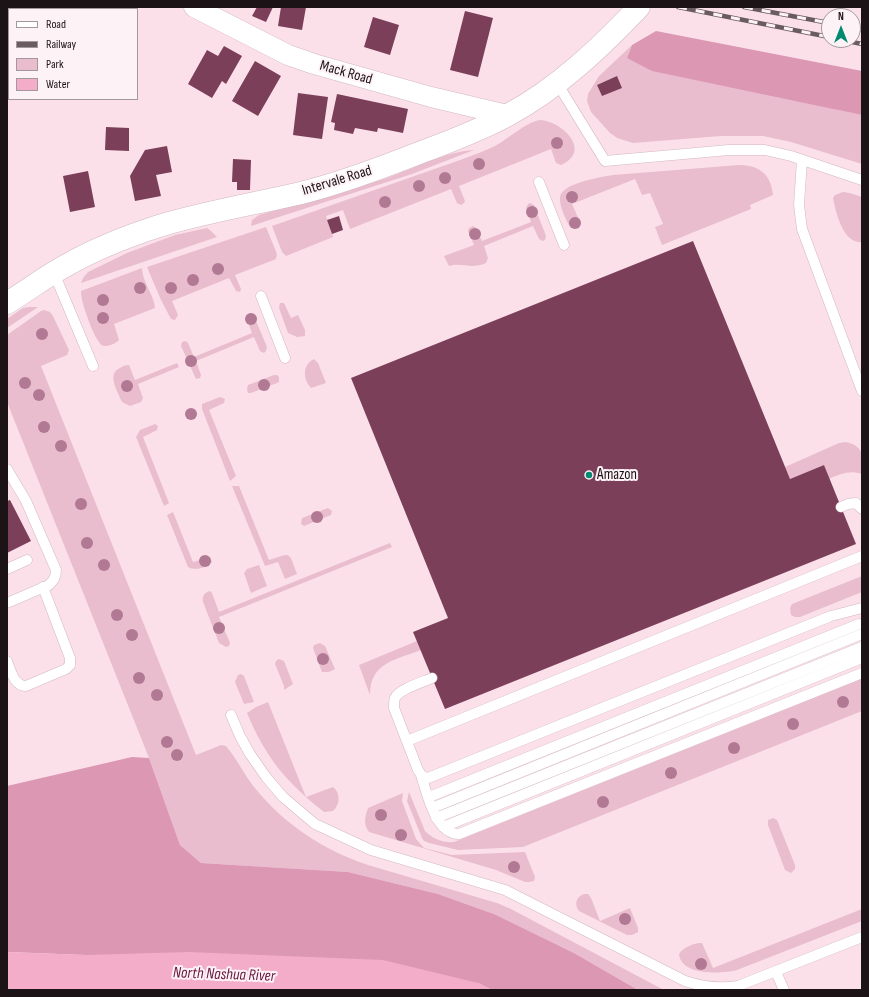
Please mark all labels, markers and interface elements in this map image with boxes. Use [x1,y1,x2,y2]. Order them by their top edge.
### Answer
legend [8,8,138,100]
north arrow [821,8,861,48]
text: N [838,10,844,23]
text: Road [46,17,66,32]
text: Railway [46,37,76,52]
text: Park [46,57,64,72]
street label: Mack Road [318,57,374,89]
text: Water [46,77,70,92]
street label: Intervale Road [300,162,374,200]
place label: Amazon [597,466,637,484]
marker: Amazon [584,470,594,480]
water label: North Nashua River [173,964,275,986]

